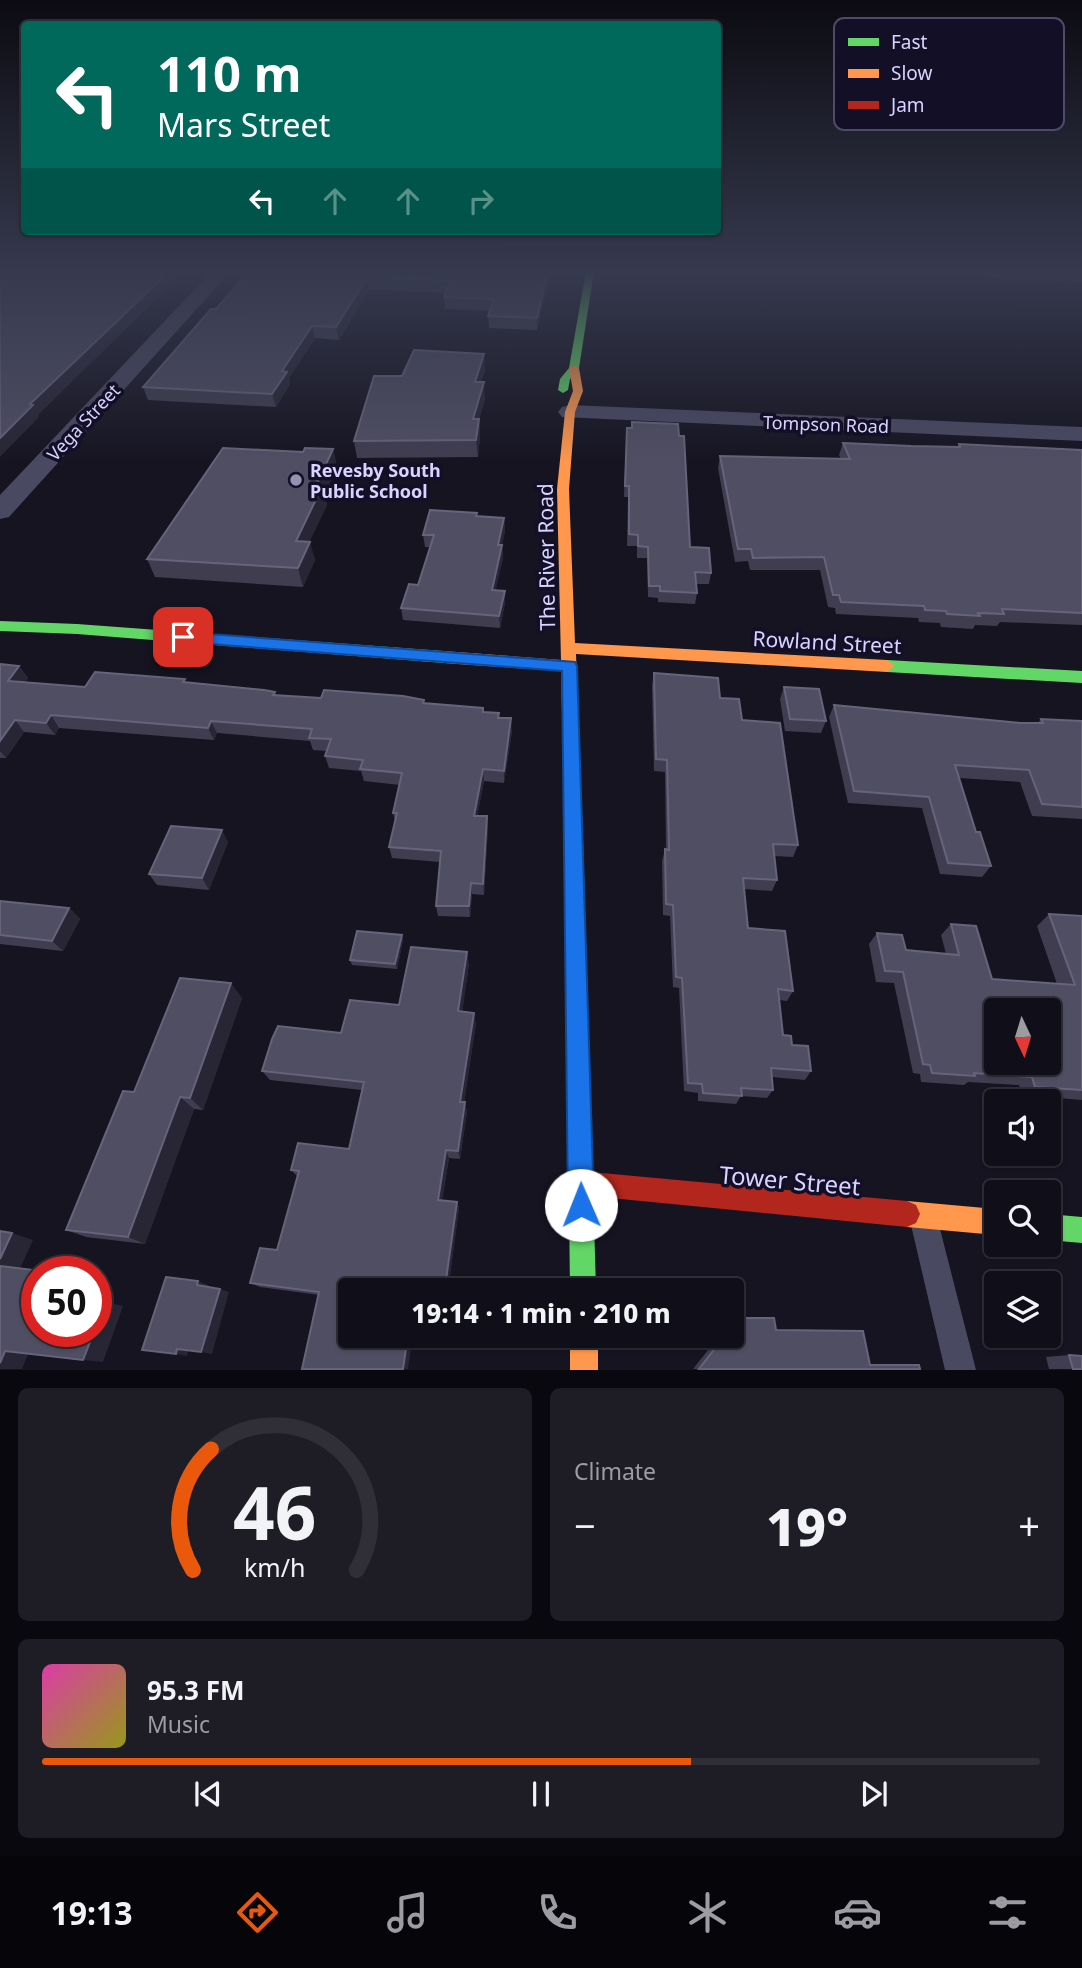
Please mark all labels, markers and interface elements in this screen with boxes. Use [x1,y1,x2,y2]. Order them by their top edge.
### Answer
legend [834,18,1064,130]
text: Fast [891,29,928,55]
text: 110 m [157,40,302,106]
icon: left [42,49,133,140]
text: Slow [891,60,932,86]
text: Jam [889,92,925,118]
text: Mars Street [157,103,330,146]
icon: left [243,182,281,220]
icon: ahead [316,182,354,220]
icon: ahead [389,182,427,220]
icon: right [462,182,500,220]
street label: Vega Street [41,378,125,466]
street label: Tompson Road [763,410,889,438]
place label: Revesby South Public School [310,458,441,503]
marker: Revesby South Public School [288,472,304,488]
street label: The River Road [531,483,561,631]
pin [153,607,213,667]
icon: arrive [164,618,202,656]
street label: Rowland Street [752,624,903,660]
north arrow [984,998,1060,1074]
map controls [984,998,1061,1348]
button: sound [984,1089,1061,1166]
street label: Tower Street [718,1157,862,1203]
position arrow [544,1168,618,1242]
button: search [984,1180,1061,1257]
speed limit sign: 50 [21,1256,112,1347]
button: layers [984,1271,1061,1348]
text: 19:14 · 1 min · 210 m [411,1295,671,1331]
text: Climate [574,1455,656,1487]
text: 46 [233,1463,317,1562]
text: 19° [766,1490,848,1561]
text: − [574,1499,596,1551]
text: + [1018,1499,1040,1551]
text: km/h [244,1550,306,1584]
text: 95.3 FM [147,1672,244,1708]
text: Music [147,1708,210,1740]
icon: previous [189,1775,227,1813]
icon: pause [522,1775,560,1813]
icon: next [855,1775,893,1813]
icon: directions [233,1888,282,1937]
icon: music [383,1888,432,1937]
icon: phone [533,1888,582,1937]
icon: climate [683,1888,732,1937]
icon: car [833,1888,882,1937]
icon: filters [983,1888,1032,1937]
text: 19:13 [50,1891,133,1934]

